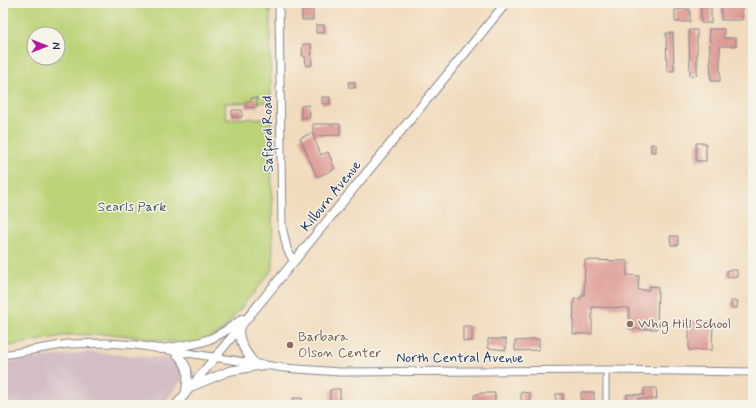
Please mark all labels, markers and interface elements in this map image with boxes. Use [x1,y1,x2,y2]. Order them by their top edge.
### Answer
north arrow [26,26,66,66]
text: N [48,42,62,50]
street label: Safford Road [258,95,280,173]
street label: Kilburn Avenue [297,156,366,235]
park label: Searls Park [98,198,166,216]
place label: Whig Hill School [638,315,731,334]
marker: Whig Hill School [625,319,635,329]
place label: Barbara Olson Center [298,328,381,362]
marker: Barbara Olson Center [285,340,295,350]
street label: North Central Avenue [396,349,524,367]

